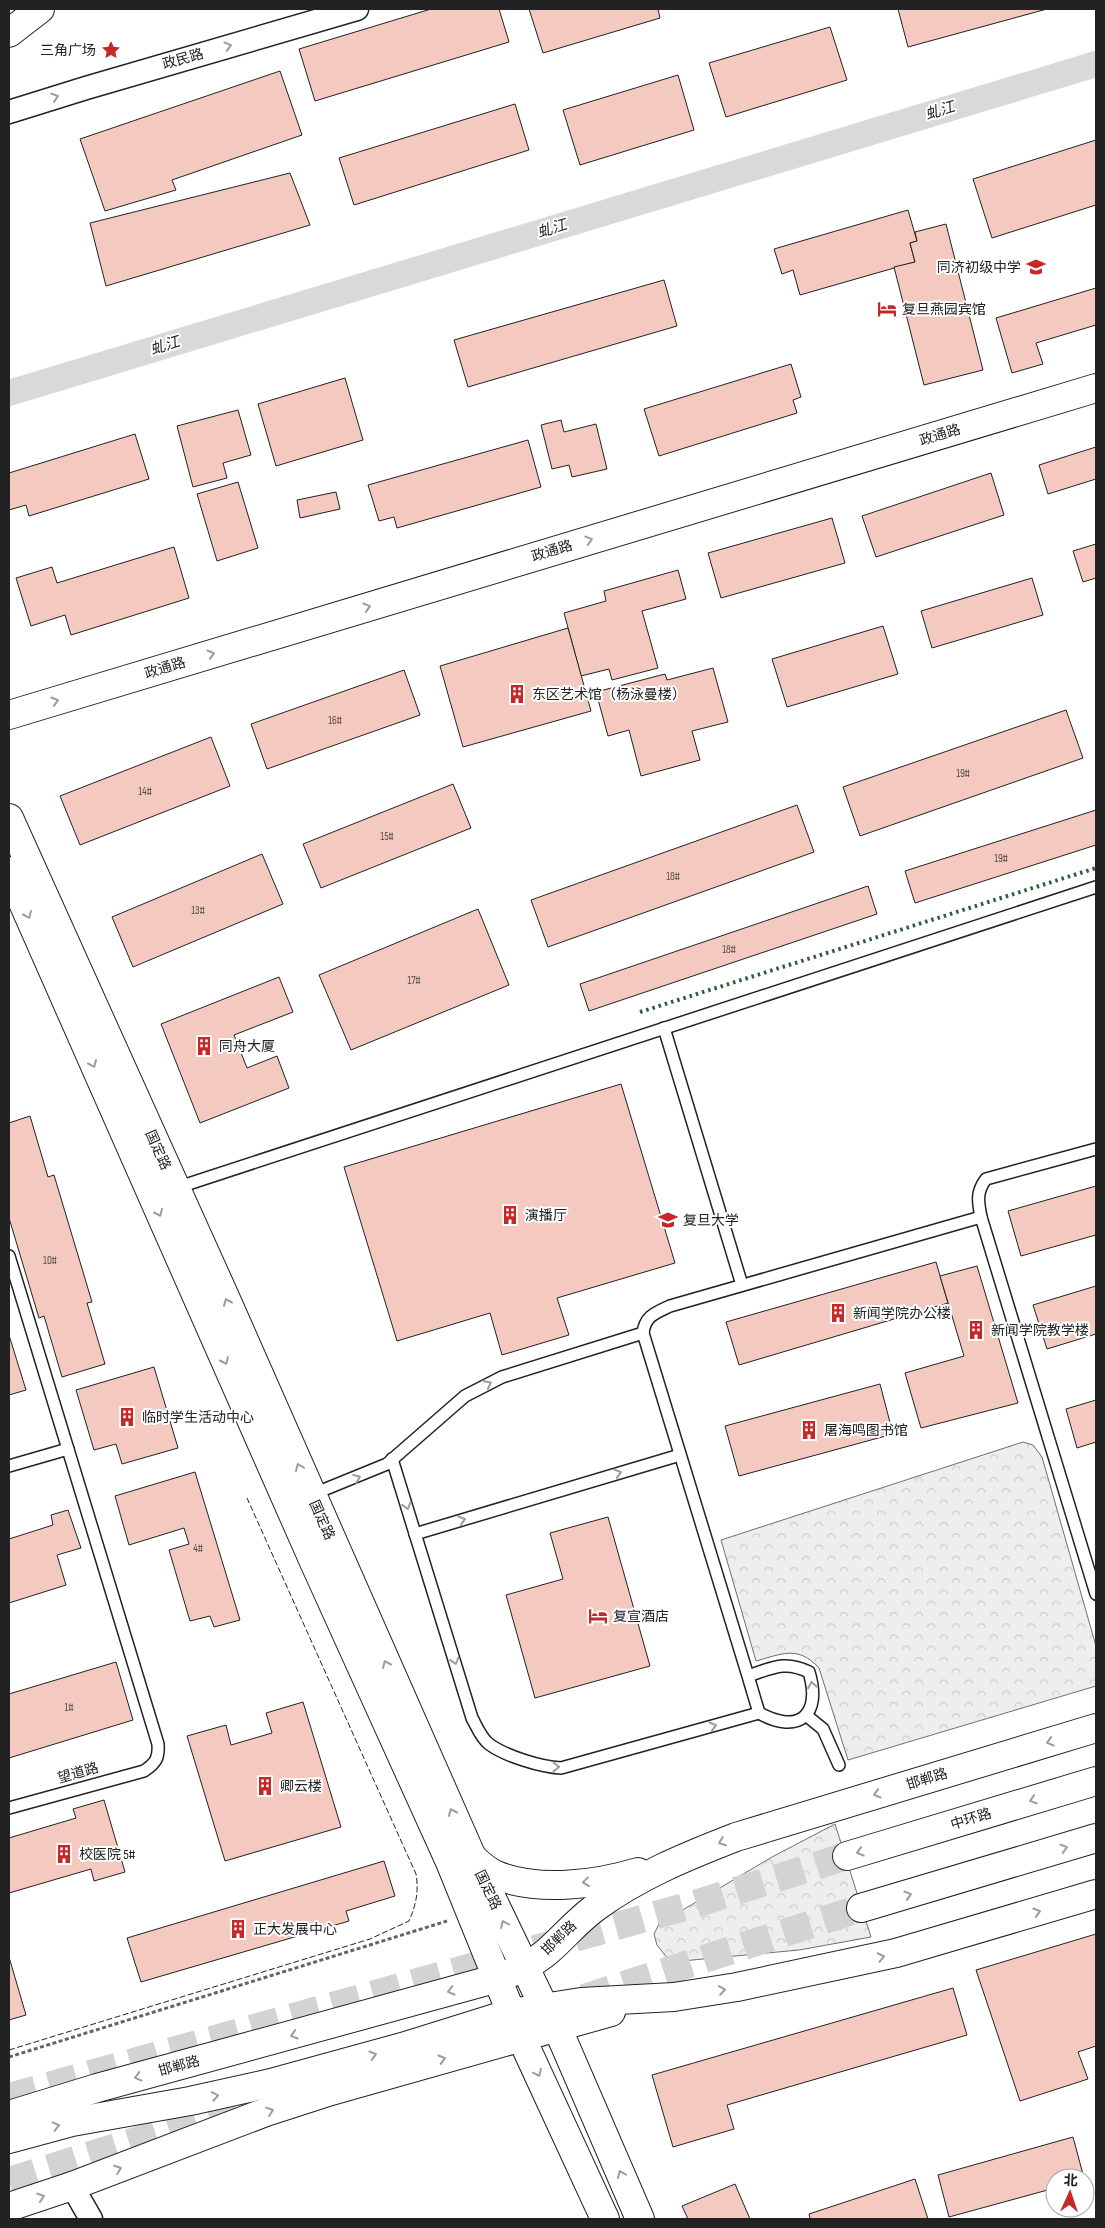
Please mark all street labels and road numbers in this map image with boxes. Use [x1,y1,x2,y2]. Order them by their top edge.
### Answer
street label: 政民路 [160,45,206,73]
street label: 政通路 [917,421,963,449]
street label: 政通路 [529,537,575,565]
street label: 政通路 [142,654,188,682]
street label: 国定路 [142,1127,174,1173]
street label: 国定路 [306,1497,338,1543]
street label: 望道路 [55,1759,101,1787]
street label: 邯郸路 [904,1765,950,1793]
street label: 中环路 [948,1805,994,1833]
street label: 国定路 [471,1867,505,1913]
street label: 邯郸路 [538,1917,580,1959]
street label: 邯郸路 [157,2052,201,2080]

